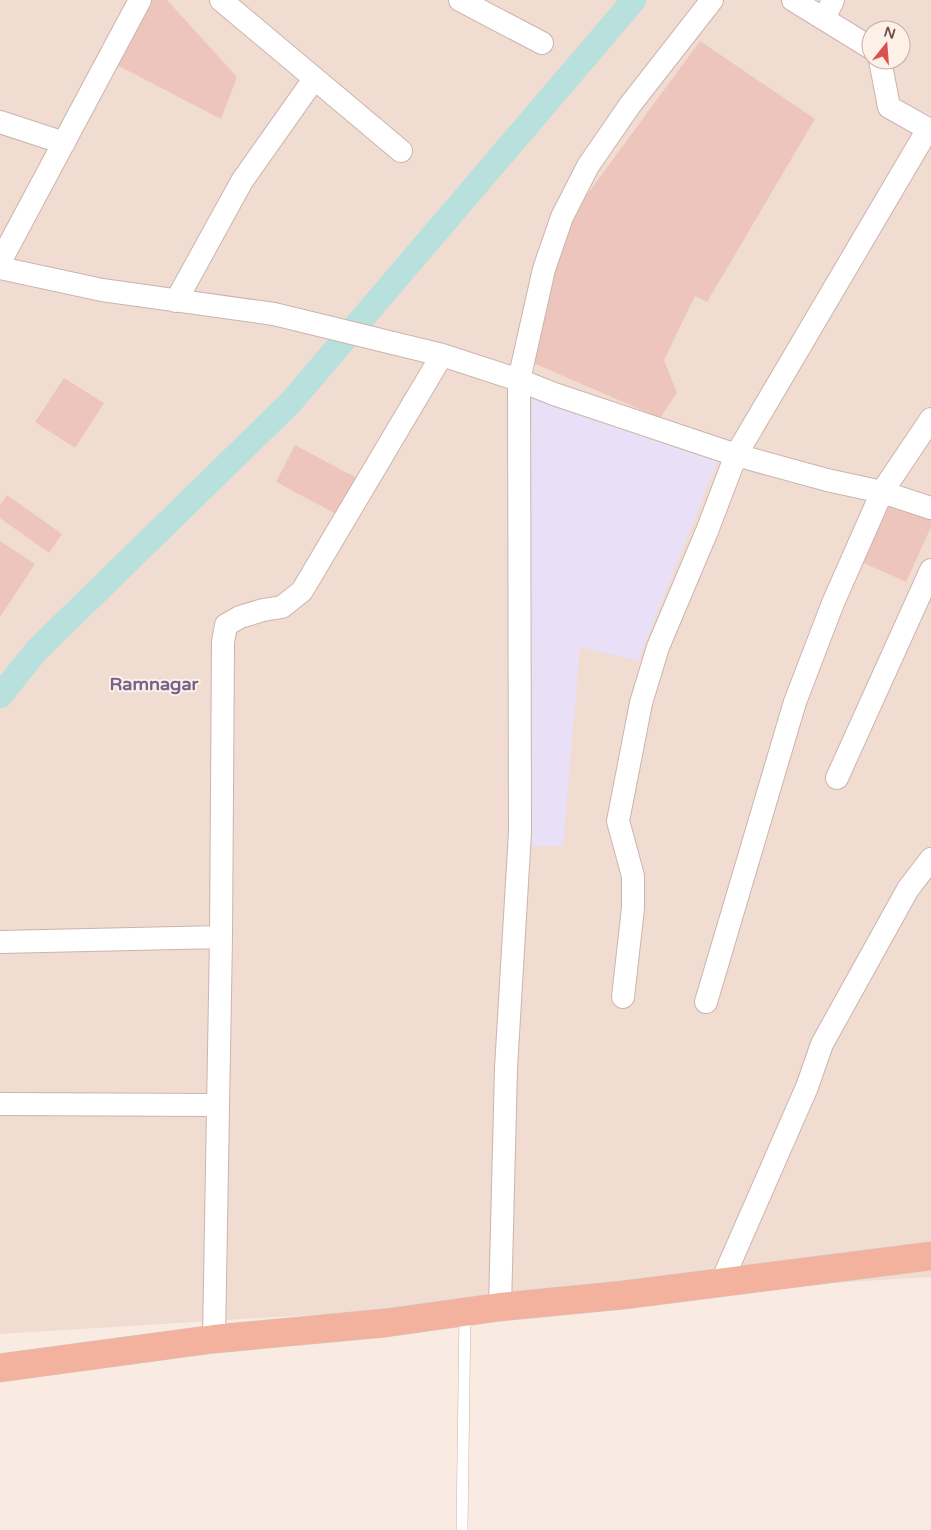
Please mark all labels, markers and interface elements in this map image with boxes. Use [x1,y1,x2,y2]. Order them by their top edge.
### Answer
north arrow [861,20,911,70]
text: N [882,23,898,43]
district label: Ramnagar [110,673,200,695]

